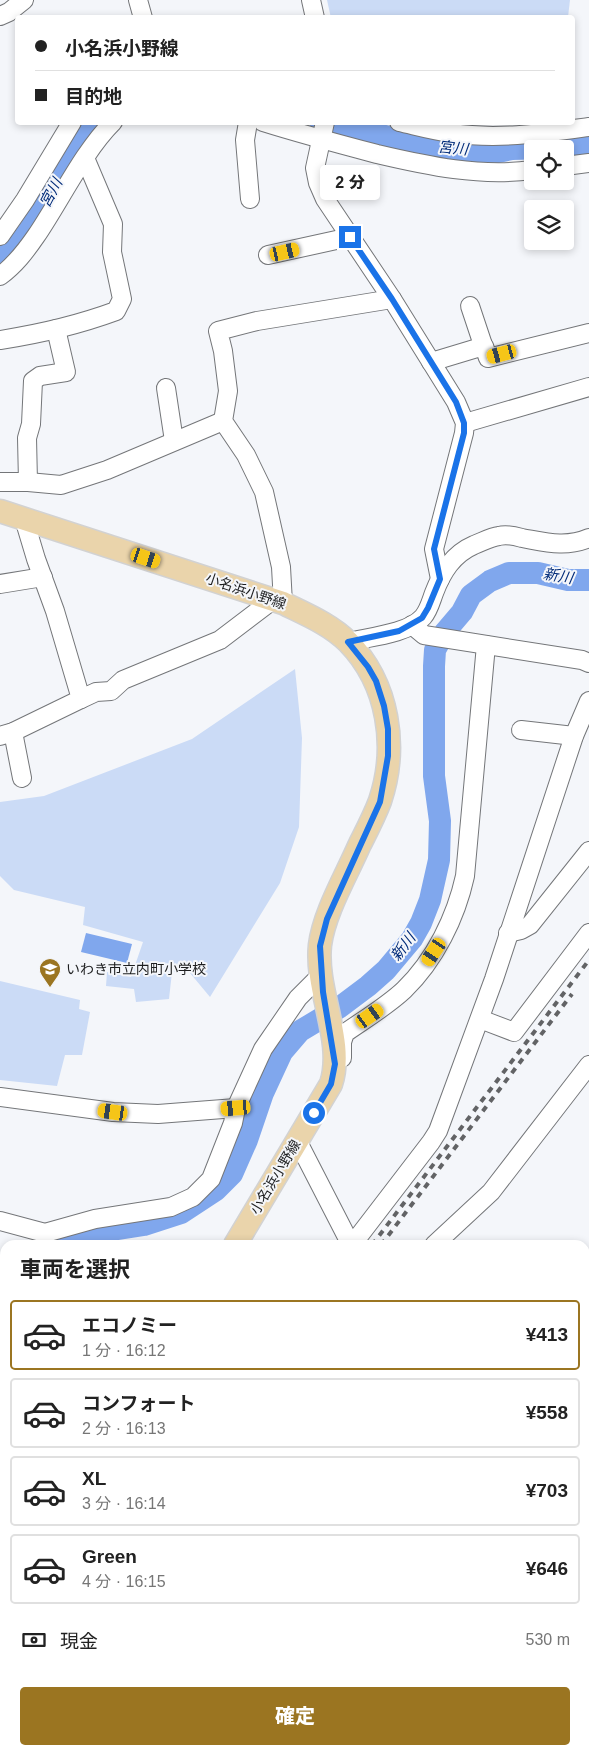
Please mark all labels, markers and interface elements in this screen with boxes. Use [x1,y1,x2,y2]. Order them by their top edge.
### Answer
text: 小名浜小野線 [65,38,179,59]
text: 目的地 [65,86,122,107]
water label: 宮川 [437,137,471,158]
map controls [524,140,574,250]
button: locate [524,140,574,190]
callout: 2 分 [320,164,380,200]
water label: 宮川 [36,174,66,210]
text: 2 分 [335,174,365,191]
button: layers [524,200,574,250]
route end [339,226,361,248]
car [268,241,301,263]
car [485,343,518,365]
car [129,546,162,570]
water label: 新川 [542,565,576,587]
street label: 小名浜小野線 [204,570,288,612]
water label: 新川 [387,928,420,964]
car [419,935,448,969]
school or university icon: いわき市立内町小学校 [38,957,62,988]
place label: いわき市立内町小学校 [66,961,206,977]
car [353,1001,386,1031]
car [220,1099,251,1117]
car [97,1102,128,1122]
route start [303,1102,325,1124]
street label: 小名浜小野線 [247,1137,303,1217]
text: 車両を選択 [20,1257,130,1282]
icon: car [22,1313,67,1358]
text: エコノミー [82,1315,177,1336]
text: ¥413 [526,1324,568,1345]
text: 1 分 · 16:12 [82,1342,166,1359]
icon: car [22,1391,67,1436]
text: コンフォート [82,1393,195,1414]
text: ¥558 [526,1402,568,1423]
text: 2 分 · 16:13 [82,1420,166,1437]
text: XL [82,1468,106,1489]
icon: car [22,1469,67,1514]
text: ¥703 [526,1480,568,1501]
text: 3 分 · 16:14 [82,1495,166,1512]
text: Green [82,1546,137,1567]
icon: car [22,1547,67,1592]
text: ¥646 [526,1558,568,1579]
text: 4 分 · 16:15 [82,1573,166,1590]
icon: cash [20,1626,48,1654]
text: 現金 [60,1631,98,1652]
text: 530 m [526,1631,570,1648]
button: 確定 [20,1687,570,1745]

